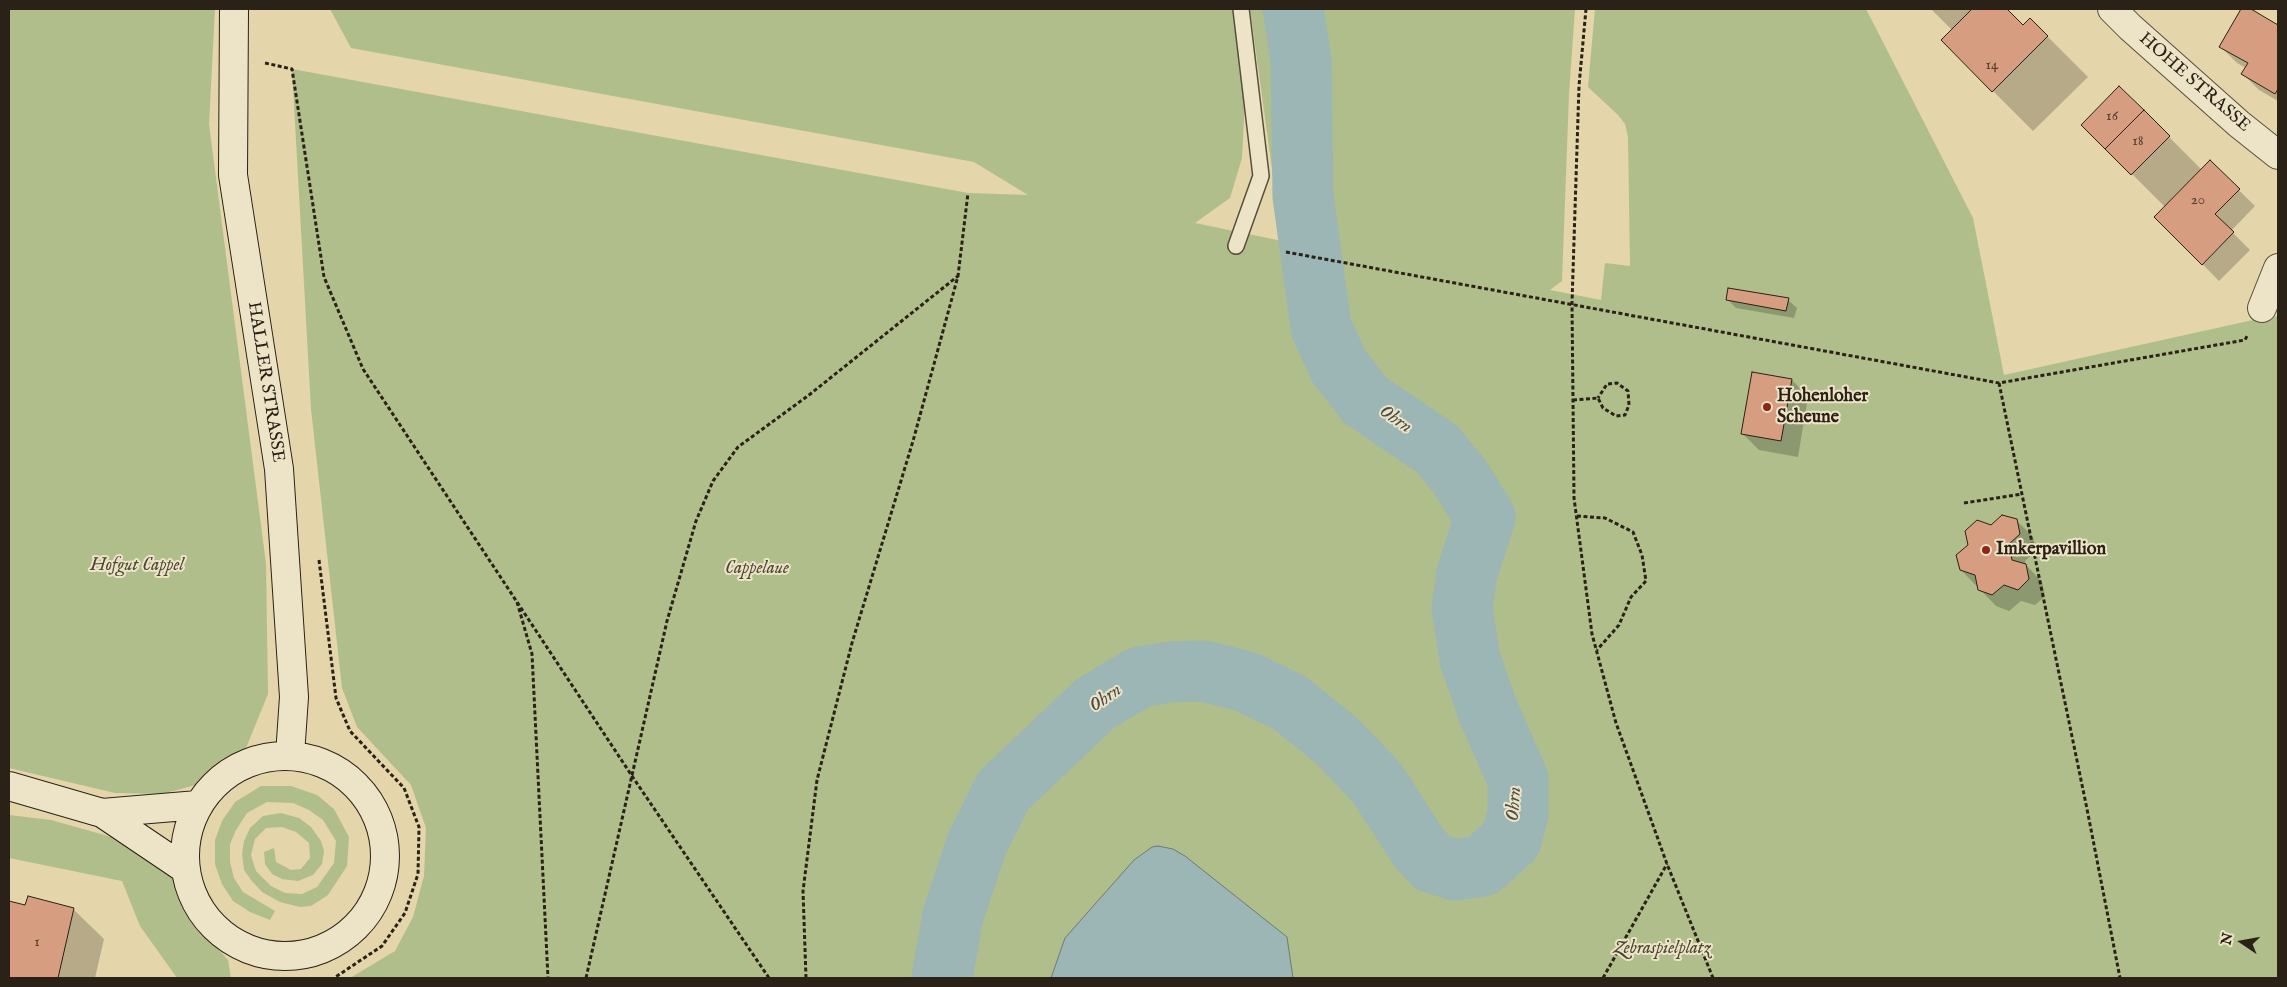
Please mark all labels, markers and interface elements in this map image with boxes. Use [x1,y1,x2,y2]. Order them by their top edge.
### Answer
street label: HOHE STRASSE [2134,29,2254,137]
house number: 14 [1986,57,1998,75]
house number: 16 [2106,108,2118,126]
house number: 18 [2132,133,2144,151]
house number: 20 [2191,192,2205,210]
street label: HALLER STRASSE [242,300,288,464]
place label: Hohenloher Scheune [1777,386,1868,428]
water label: Ohrn [1374,401,1416,439]
marker: Hohenloher Scheune [1761,401,1773,413]
place label: Imkerpavillion [1996,539,2106,561]
marker: Imkerpavillion [1980,544,1992,556]
park label: Hofgut Cappel [90,555,184,577]
park label: Cappelaue [725,558,789,580]
water label: Ohrn [1085,680,1127,718]
water label: Ohrn [1502,786,1528,822]
north arrow [2217,917,2267,967]
text: N [2217,931,2237,947]
house number: 1 [34,934,40,952]
park label: Zebraspielplatz [1614,938,1710,960]

